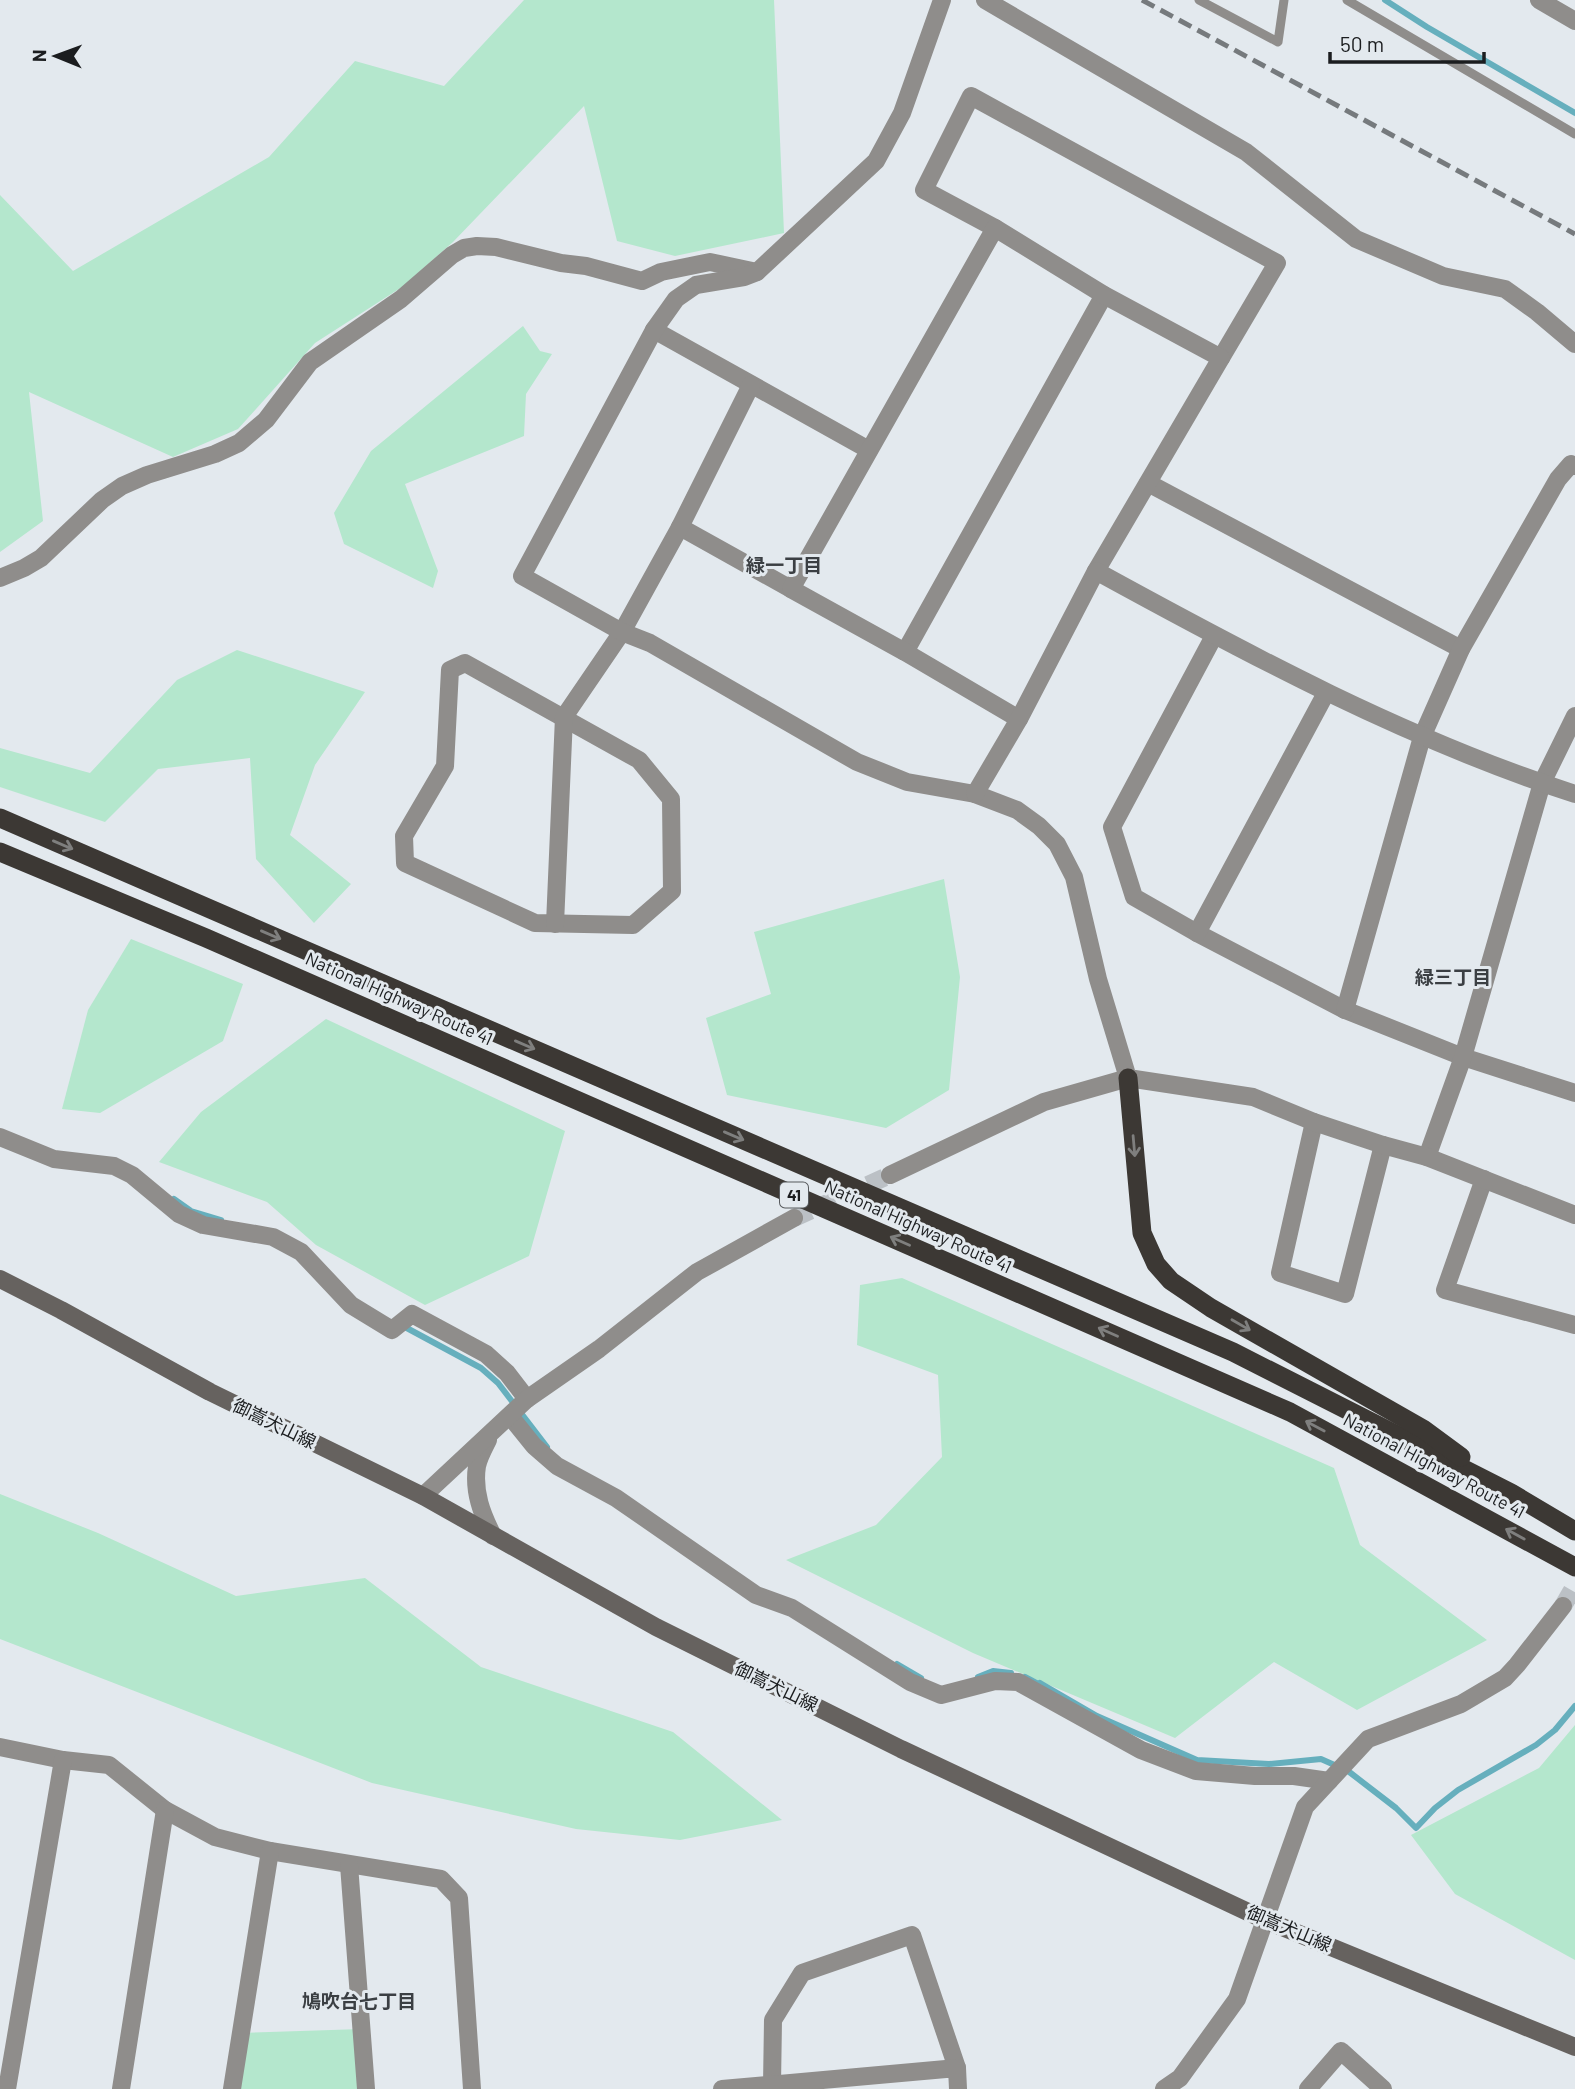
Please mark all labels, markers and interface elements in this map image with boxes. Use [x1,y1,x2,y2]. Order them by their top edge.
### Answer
north arrow [21,21,91,91]
scale bar [1330,21,1484,65]
text: 50 m [1340,31,1384,56]
text: N [27,49,50,62]
district label: 緑一丁目 [746,553,822,576]
one-way arrow [51,839,73,852]
one-way arrow [260,929,282,942]
street label: National Highway Route 41 [302,947,496,1049]
district label: 緑三丁目 [1415,965,1491,988]
one-way arrow [514,1039,535,1052]
one-way arrow [723,1130,744,1143]
one-way arrow [1128,1134,1141,1156]
street label: National Highway Route 41 [821,1175,1015,1277]
road number: 41 [780,1182,808,1208]
one-way arrow [889,1234,911,1247]
one-way arrow [1231,1318,1251,1332]
one-way arrow [1098,1325,1119,1338]
street label: 御嵩犬山線 [229,1393,320,1453]
street label: National Highway Route 41 [1340,1408,1529,1522]
one-way arrow [1306,1418,1326,1432]
one-way arrow [1506,1527,1526,1541]
street label: 御嵩犬山線 [731,1656,822,1716]
street label: 御嵩犬山線 [1244,1900,1335,1956]
district label: 鳩吹台七丁目 [302,1989,416,2012]

